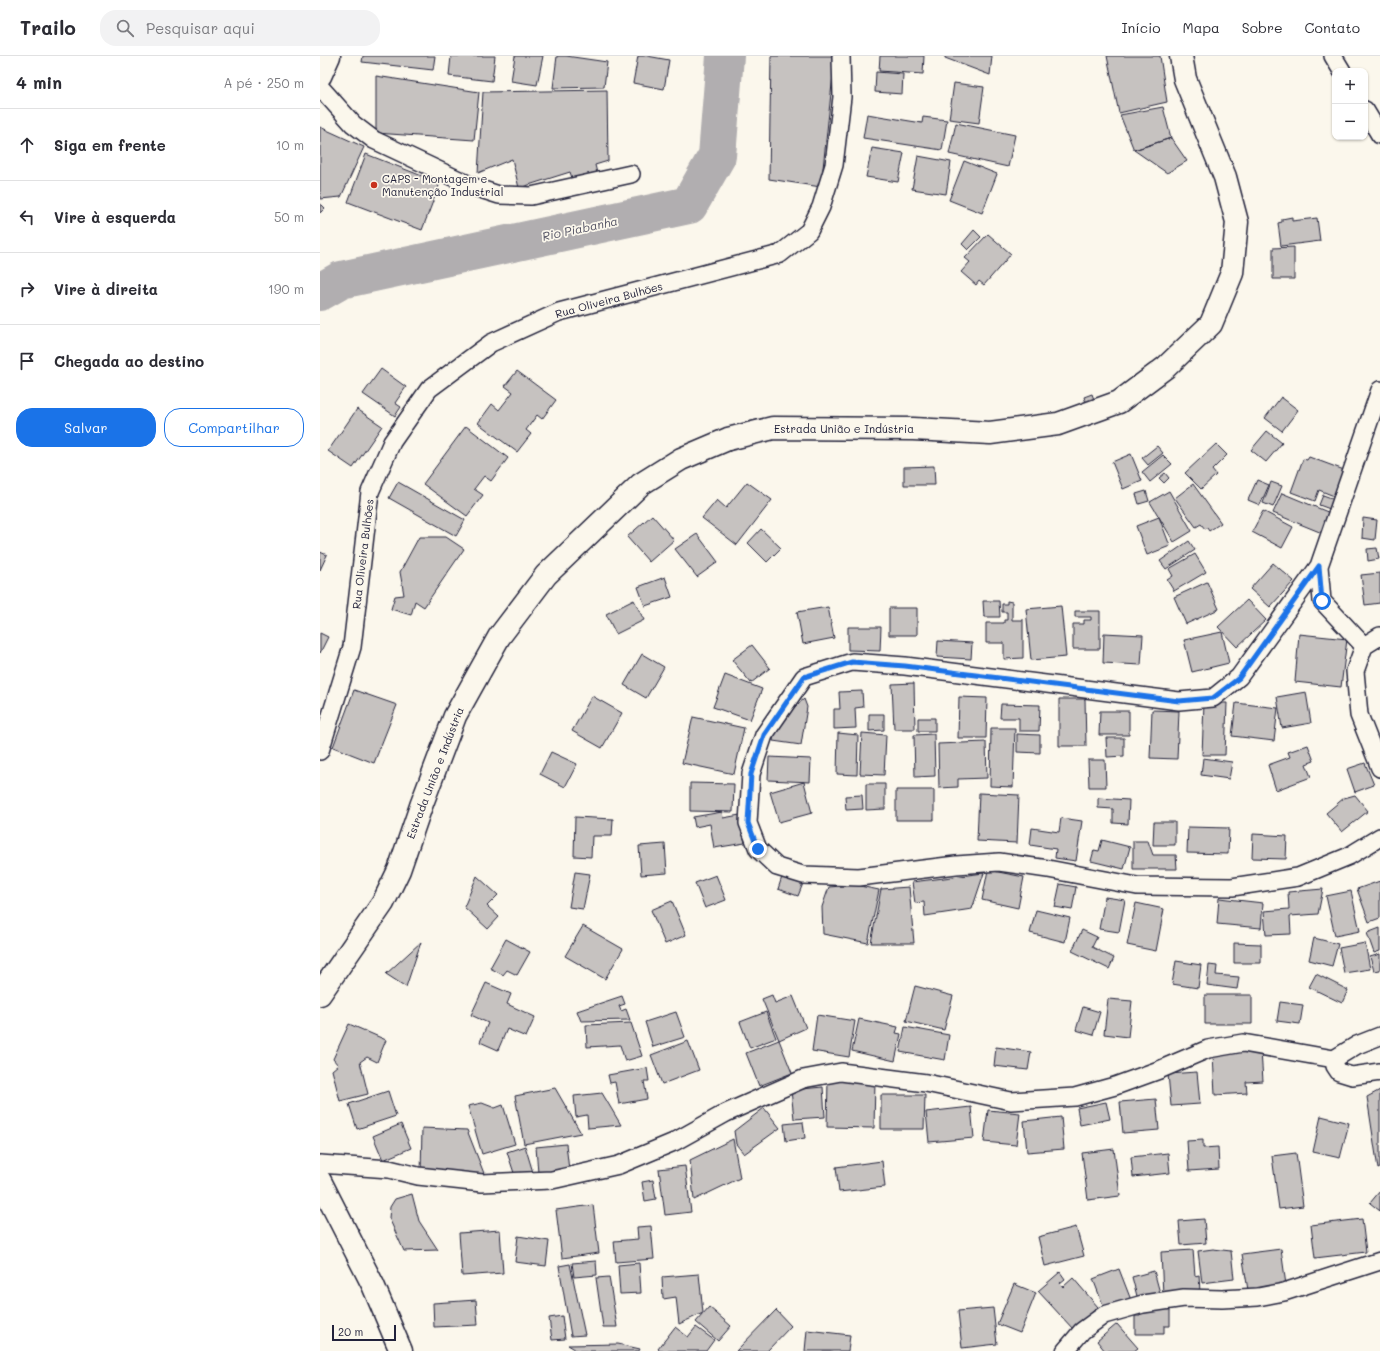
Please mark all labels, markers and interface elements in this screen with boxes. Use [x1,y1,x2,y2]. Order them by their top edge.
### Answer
search box [100,10,380,46]
text: Trailo [20,15,76,40]
icon: search [114,17,136,39]
text: Pesquisar aqui [146,18,255,38]
text: Início [1121,18,1161,37]
text: Mapa [1183,18,1220,37]
text: Sobre [1242,18,1283,37]
text: Contato [1305,18,1360,37]
map controls [1332,68,1368,140]
button: + [1332,68,1368,104]
text: 4 min [16,71,62,93]
text: A pé · 250 m [223,74,304,91]
button: − [1332,104,1368,140]
icon: ahead [16,134,38,156]
text: Siga em frente [54,135,166,155]
text: 10 m [276,136,304,153]
place label: CAPS - Montagem e Manutenção Industrial [382,171,503,199]
marker: CAPS - Montagem e Manutenção Industrial [369,180,379,190]
icon: left [16,206,38,228]
text: Vire à esquerda [54,207,176,227]
text: 50 m [274,208,304,225]
water label: Rio Piabanha [541,212,619,244]
icon: right [16,278,38,300]
street label: Rua Oliveira Bulhões [553,278,664,321]
text: Vire à direita [54,279,158,299]
text: 190 m [268,280,304,297]
icon: arrive [16,350,38,372]
text: Chegada ao destino [54,351,204,371]
button: Salvar [16,408,156,447]
button: Compartilhar [164,408,304,447]
street label: Estrada União e Indústria [774,421,914,436]
street label: Rua Oliveira Bulhões [348,498,377,610]
route start [1313,592,1331,610]
street label: Estrada União e Indústria [402,705,467,841]
route end [749,840,767,858]
scale bar [332,1323,396,1342]
text: 20 m [338,1324,363,1339]

